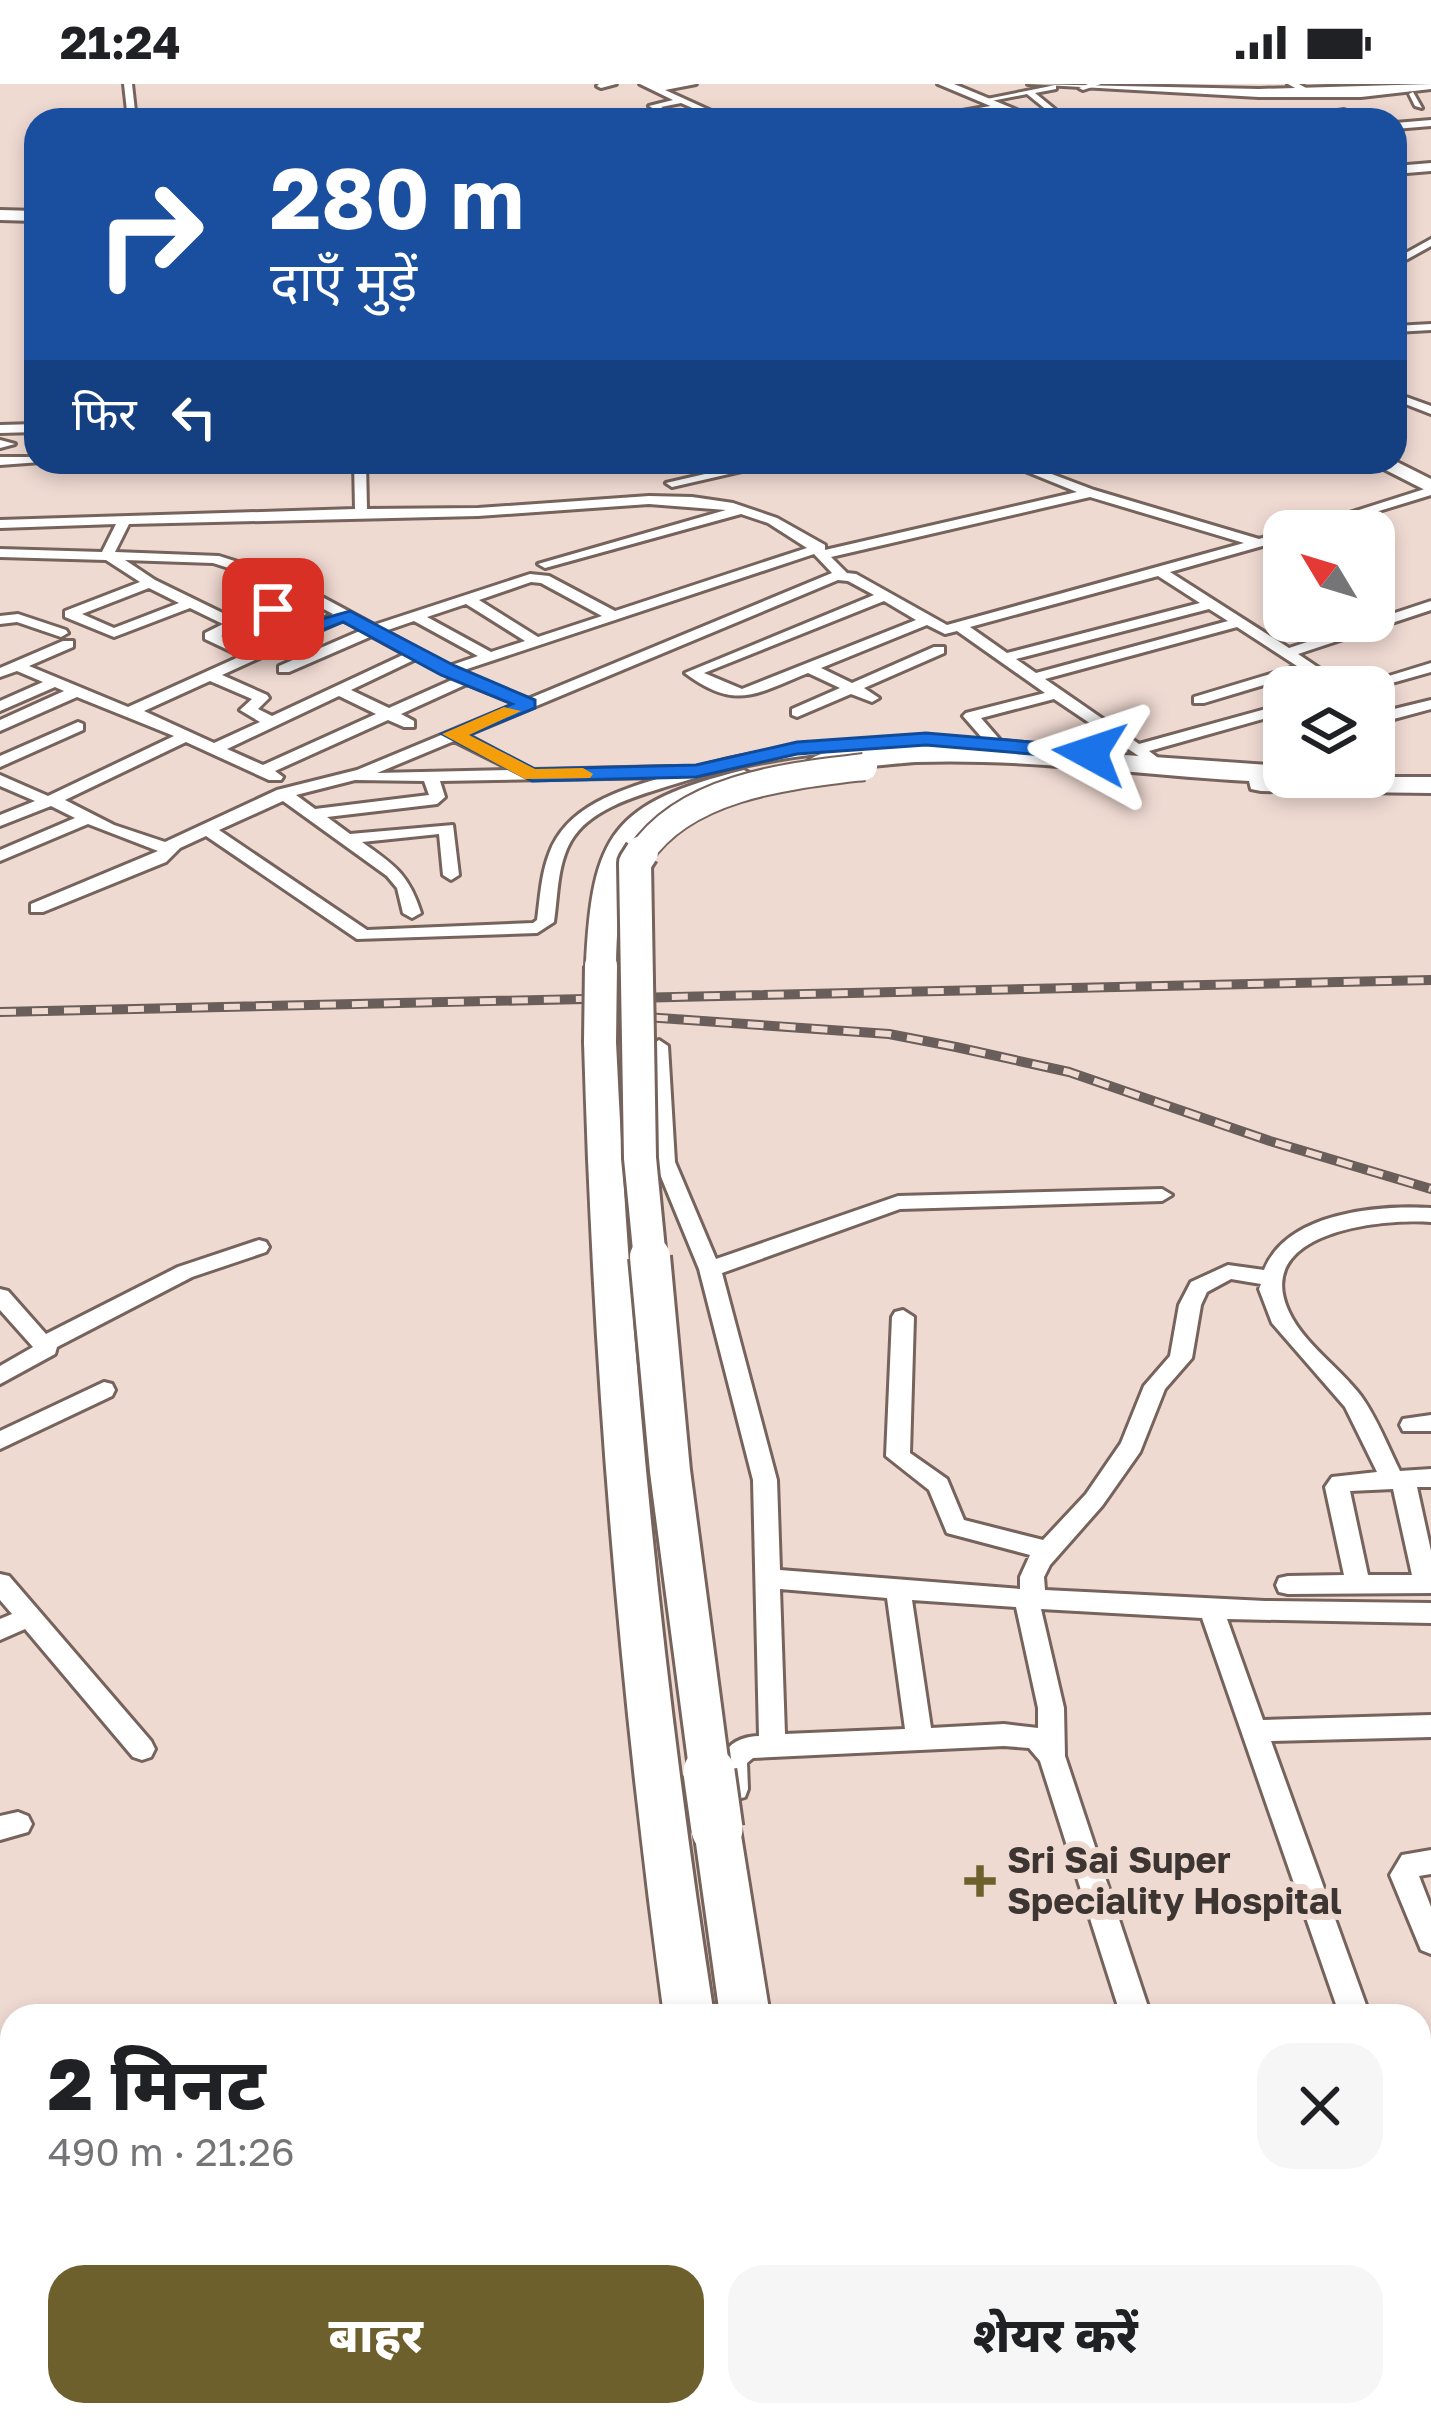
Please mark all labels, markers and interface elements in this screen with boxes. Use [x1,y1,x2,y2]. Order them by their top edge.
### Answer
text: 21:24 [60,15,181,69]
text: 280 m [270,147,524,247]
icon: right [72,156,228,312]
text: दाएँ मुड़ें [270,248,417,313]
icon: left [161,384,227,450]
text: फिर [72,386,137,440]
north arrow [1263,510,1395,642]
map controls [1263,510,1395,798]
pin [222,558,324,660]
icon: arrive [240,576,306,642]
button: layers [1263,666,1395,798]
position arrow [1027,690,1153,816]
place label: Sri Sai Super Speciality Hospital [1007,1838,1342,1922]
marker: Sri Sai Super Speciality Hospital [964,1865,996,1897]
text: 2 मिनट [48,2039,266,2126]
button: close [1257,2043,1383,2169]
text: 490 m · 21:26 [48,2128,294,2175]
button: बाहर [48,2265,704,2403]
button: शेयर करें [728,2265,1383,2403]

